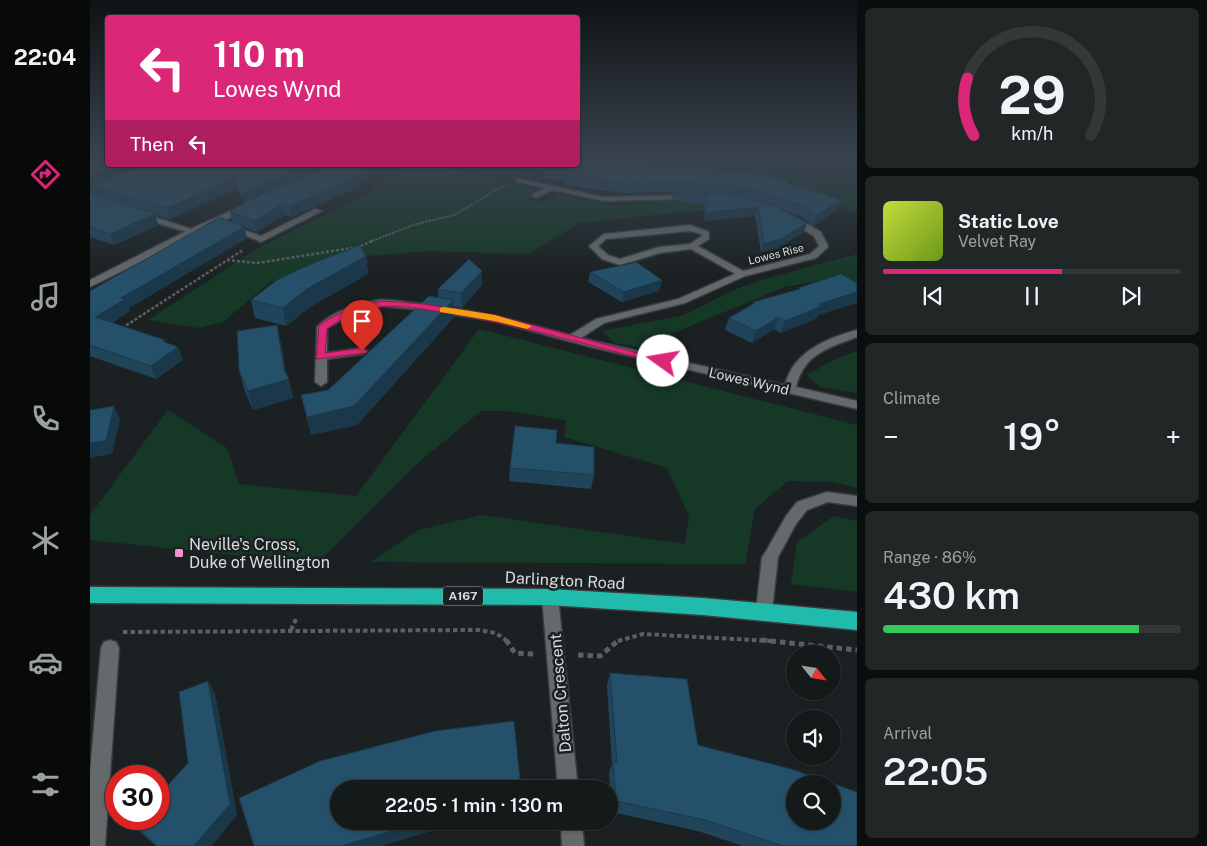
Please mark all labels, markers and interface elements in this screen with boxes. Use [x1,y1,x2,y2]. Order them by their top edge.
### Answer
text: 110 m [213,34,305,75]
icon: left [130,35,195,100]
text: 22:04 [14,44,76,70]
text: 29 [998,65,1066,126]
text: Lowes Wynd [213,76,341,102]
text: km/h [1011,123,1053,144]
icon: left [184,130,212,158]
text: Then [130,133,174,155]
icon: directions [28,157,63,192]
text: Static Love [958,210,1059,232]
text: Velvet Ray [958,232,1036,251]
street label: Lowes Rise [747,241,805,267]
icon: music [28,279,63,314]
icon: previous [919,282,947,310]
icon: pause [1018,282,1046,310]
icon: next [1117,282,1145,310]
pin [341,300,383,351]
icon: arrive [348,307,376,335]
position arrow [636,334,688,386]
street label: Lowes Wynd [707,364,791,398]
text: Climate [883,389,940,408]
icon: phone [28,401,63,436]
text: 19° [1003,414,1061,459]
text: − [883,420,899,453]
text: + [1165,420,1181,453]
icon: climate [28,523,63,558]
place label: Neville's Cross, Duke of Wellington [189,535,330,572]
marker: Neville's Cross, Duke of Wellington [173,547,185,559]
text: Range · 86% [883,548,976,567]
street label: Darlington Road [504,568,626,593]
text: 430 km [883,573,1020,618]
road number: A167 [443,586,483,606]
street label: Dalton Crescent [546,633,575,753]
icon: car [28,645,63,680]
north arrow [786,645,841,700]
map controls [786,645,841,830]
button: sound [786,710,841,765]
text: Arrival [883,724,932,743]
text: 22:05 [883,749,988,794]
speed limit sign: 30 [105,765,170,830]
icon: filters [28,767,63,802]
button: search [786,775,841,830]
text: 22:05 · 1 min · 130 m [385,794,563,816]

